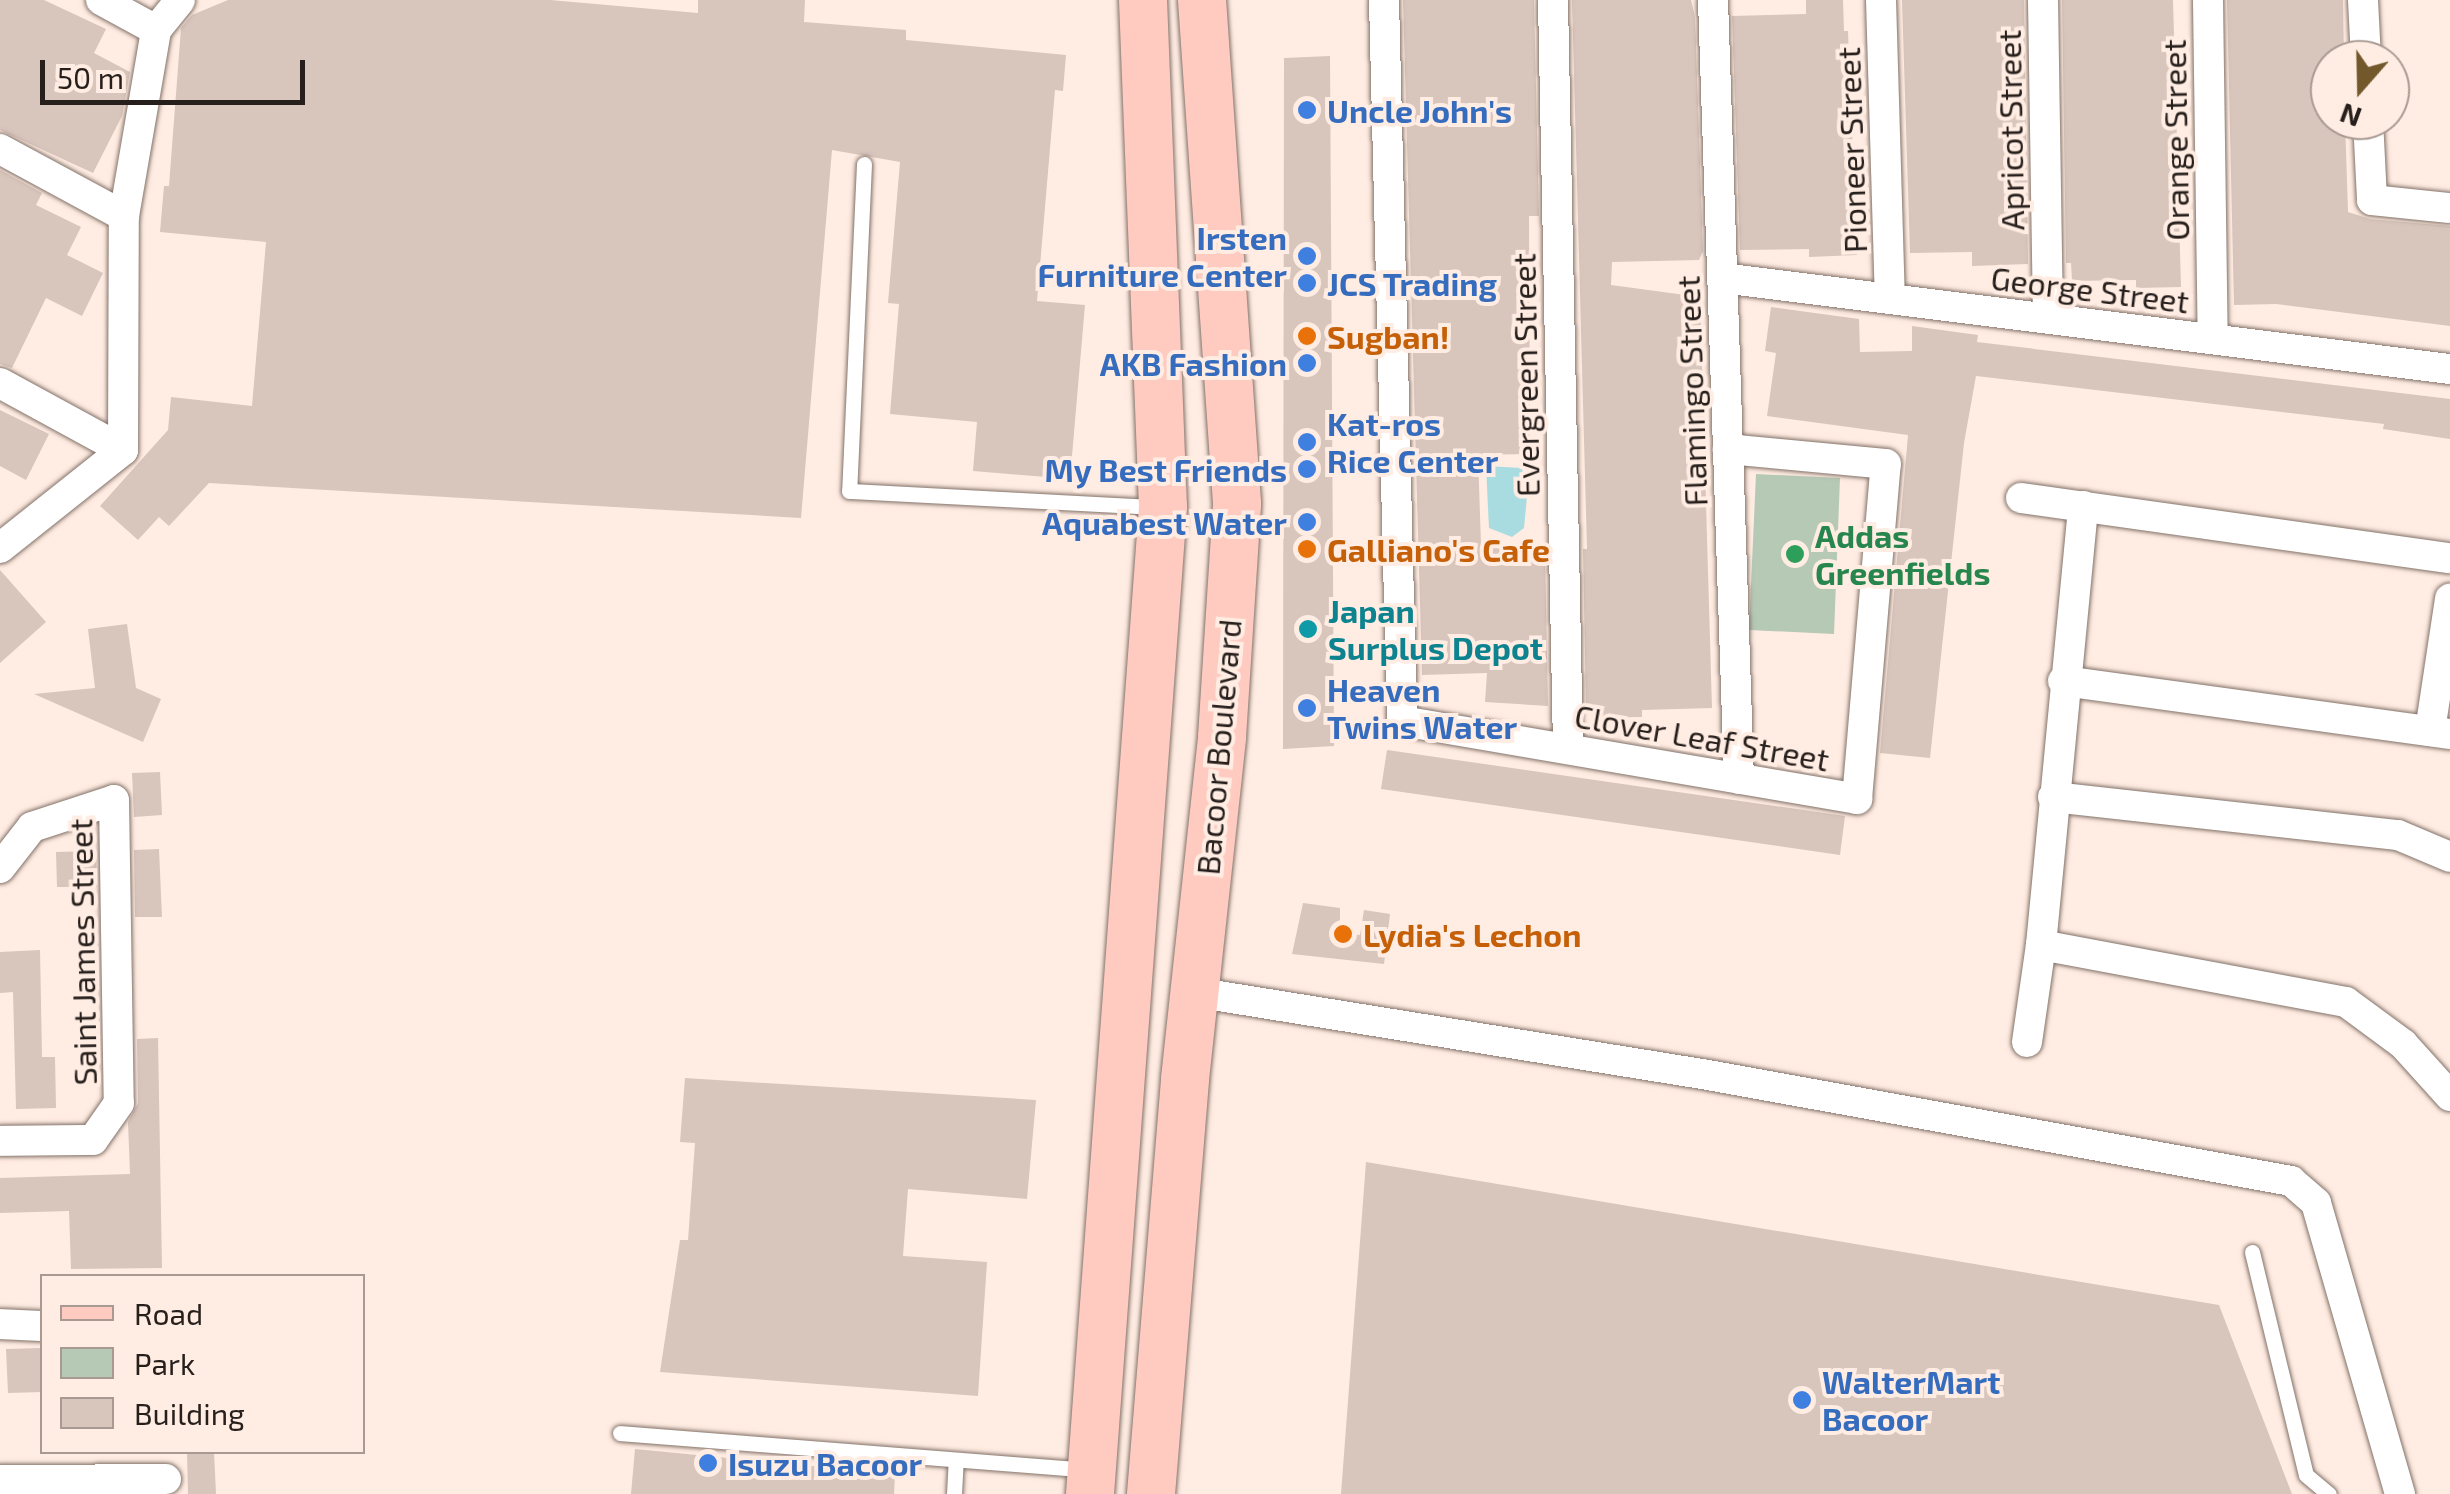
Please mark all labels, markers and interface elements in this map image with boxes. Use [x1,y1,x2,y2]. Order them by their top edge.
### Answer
street label: Apricot Street [1989,29,2031,231]
street label: Orange Street [2154,39,2196,241]
scale bar [45,40,310,102]
north arrow [2310,40,2410,140]
street label: Pioneer Street [1828,46,1874,254]
text: 50 m [57,59,124,95]
place label: Uncle John's [1327,91,1513,129]
text: N [2335,97,2366,136]
marker: Uncle John's [1296,99,1318,121]
place label: Irsten Furniture Center [1037,219,1287,294]
marker: Irsten Furniture Center [1296,245,1318,267]
street label: Evergreen Street [1504,253,1546,497]
street label: George Street [1989,258,2191,320]
place label: JCS Trading [1327,264,1498,302]
marker: JCS Trading [1296,272,1318,294]
street label: Flamingo Street [1668,275,1714,507]
place label: Sugban! [1327,317,1449,355]
marker: Sugban! [1296,325,1318,347]
place label: AKB Fashion [1100,344,1287,382]
marker: AKB Fashion [1296,352,1318,374]
place label: Kat-ros Rice Center [1327,405,1499,480]
marker: Kat-ros Rice Center [1296,431,1318,453]
place label: My Best Friends [1044,450,1287,488]
marker: My Best Friends [1296,458,1318,480]
place label: Aquabest Water [1042,503,1287,541]
marker: Aquabest Water [1296,511,1318,533]
place label: Addas Greenfields [1815,517,1990,592]
place label: Galliano's Cafe [1327,530,1550,568]
marker: Galliano's Cafe [1296,538,1318,560]
marker: Addas Greenfields [1784,543,1806,565]
place label: Japan Surplus Depot [1328,592,1543,667]
street label: Bacoor Boulevard [1188,617,1248,877]
marker: Japan Surplus Depot [1297,618,1319,640]
place label: Heaven Twins Water [1327,671,1517,746]
street label: Clover Leaf Street [1571,696,1833,778]
marker: Heaven Twins Water [1296,697,1318,719]
street label: Saint James Street [60,818,104,1086]
place label: Lydia's Lechon [1363,915,1581,953]
marker: Lydia's Lechon [1332,923,1354,945]
legend [40,1274,365,1454]
text: Road [134,1295,203,1331]
text: Park [134,1345,195,1381]
place label: WalterMart Bacoor [1822,1363,2000,1438]
marker: WalterMart Bacoor [1791,1389,1813,1411]
text: Building [134,1395,245,1431]
place label: Isuzu Bacoor [728,1444,922,1482]
marker: Isuzu Bacoor [697,1452,719,1474]

